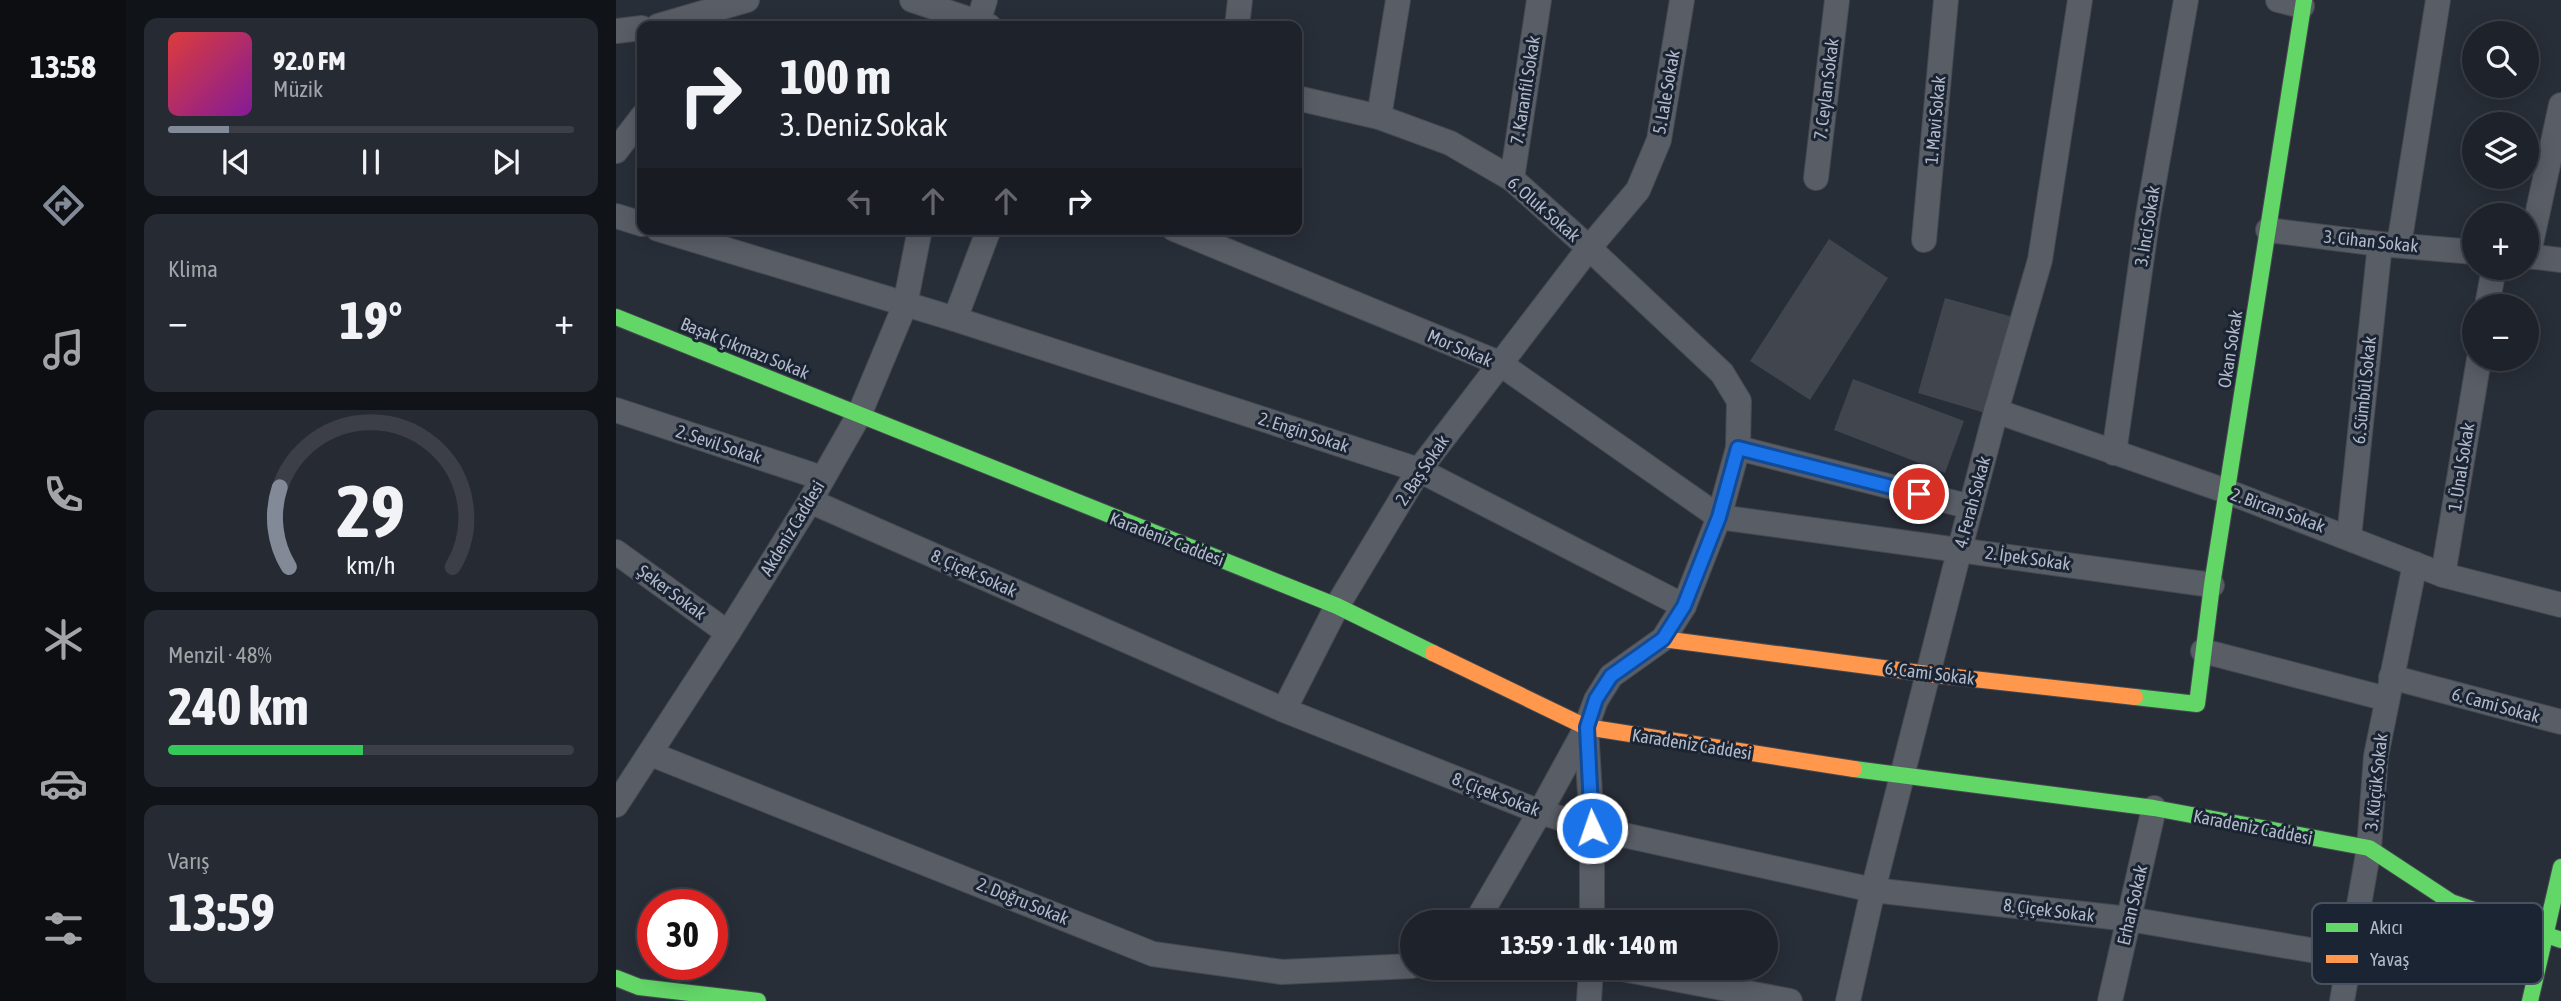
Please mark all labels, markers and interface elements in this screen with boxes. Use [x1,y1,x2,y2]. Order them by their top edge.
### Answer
map controls [2462,21,2539,371]
button: search [2462,21,2539,98]
street label: 7. Karanfil Sokak [1506,34,1544,146]
street label: 7. Ceylan Sokak [1809,37,1843,141]
text: 92.0 FM [273,46,346,76]
text: 13:58 [30,48,96,85]
text: 100 m [780,48,891,104]
street label: 5. Lale Sokak [1648,48,1684,136]
icon: right [665,49,756,140]
street label: 1. Mavi Sokak [1921,75,1949,165]
text: Müzik [273,76,323,102]
text: 3. Deniz Sokak [780,106,948,143]
button: layers [2462,112,2539,189]
icon: previous [217,143,255,181]
icon: pause [352,143,390,181]
icon: next [487,143,525,181]
street label: 6. Oluk Sokak [1504,172,1584,246]
icon: directions [39,181,88,230]
icon: left [841,182,879,220]
icon: ahead [914,182,952,220]
icon: ahead [987,182,1025,220]
icon: right [1060,182,1098,220]
street label: 3. İnci Sokak [2130,184,2164,268]
button: + [2462,203,2539,280]
street label: 3. Cihan Sokak [2323,226,2419,256]
text: Klima [168,256,218,282]
text: 19° [339,290,403,350]
button: − [2462,294,2539,371]
text: − [168,299,188,342]
text: + [554,299,574,342]
street label: Okan Sokak [2214,309,2247,389]
street label: Başak Çıkmazı Sokak [678,313,812,383]
icon: music [39,325,88,374]
street label: Mor Sokak [1424,325,1496,371]
street label: 6. Sümbül Sokak [2348,335,2380,445]
street label: 2. Engin Sokak [1256,408,1352,457]
street label: 2. Sevil Sokak [674,420,764,468]
street label: 1. Ünal Sokak [2444,421,2478,513]
street label: 2. Baş Sokak [1391,431,1453,509]
street label: 4. Ferah Sokak [1950,454,1994,550]
pin [1889,464,1949,524]
text: 29 [337,469,405,552]
icon: phone [39,470,88,519]
icon: arrive [1900,475,1938,513]
street label: Akdeniz Caddesi [755,477,829,579]
street label: 2. Bircan Sokak [2228,483,2328,537]
street label: Karadeniz Caddesi [1107,508,1227,570]
street label: 2. İpek Sokak [1984,542,2072,574]
street label: 8. Çiçek Sokak [928,545,1020,601]
text: km/h [346,550,396,578]
street label: Şeker Sokak [634,560,710,624]
icon: climate [39,615,88,664]
text: Menzil · 48% [168,642,272,668]
street label: 6. Cami Sokak [1884,657,1976,689]
text: 240 km [168,676,309,736]
street label: 6. Cami Sokak [2450,683,2542,727]
street label: Karadeniz Caddesi [1631,724,1753,764]
street label: 3. Küçük Sokak [2360,732,2392,832]
icon: car [39,759,88,808]
street label: 8. Çiçek Sokak [1449,768,1543,820]
position arrow [1555,791,1629,865]
street label: Karadeniz Caddesi [2192,805,2314,849]
text: Varış [168,848,209,874]
street label: Erhan Sokak [2113,863,2151,947]
street label: 2. Doğru Sokak [974,873,1072,929]
text: 13:59 [168,882,275,942]
speed limit sign: 30 [637,889,728,980]
street label: 8. Çiçek Sokak [2002,894,2096,926]
legend [2312,903,2543,984]
icon: filters [39,904,88,953]
text: Akıcı [2370,916,2403,938]
text: 13:59 · 1 dk · 140 m [1500,930,1678,960]
text: Yavaş [2370,948,2410,970]

